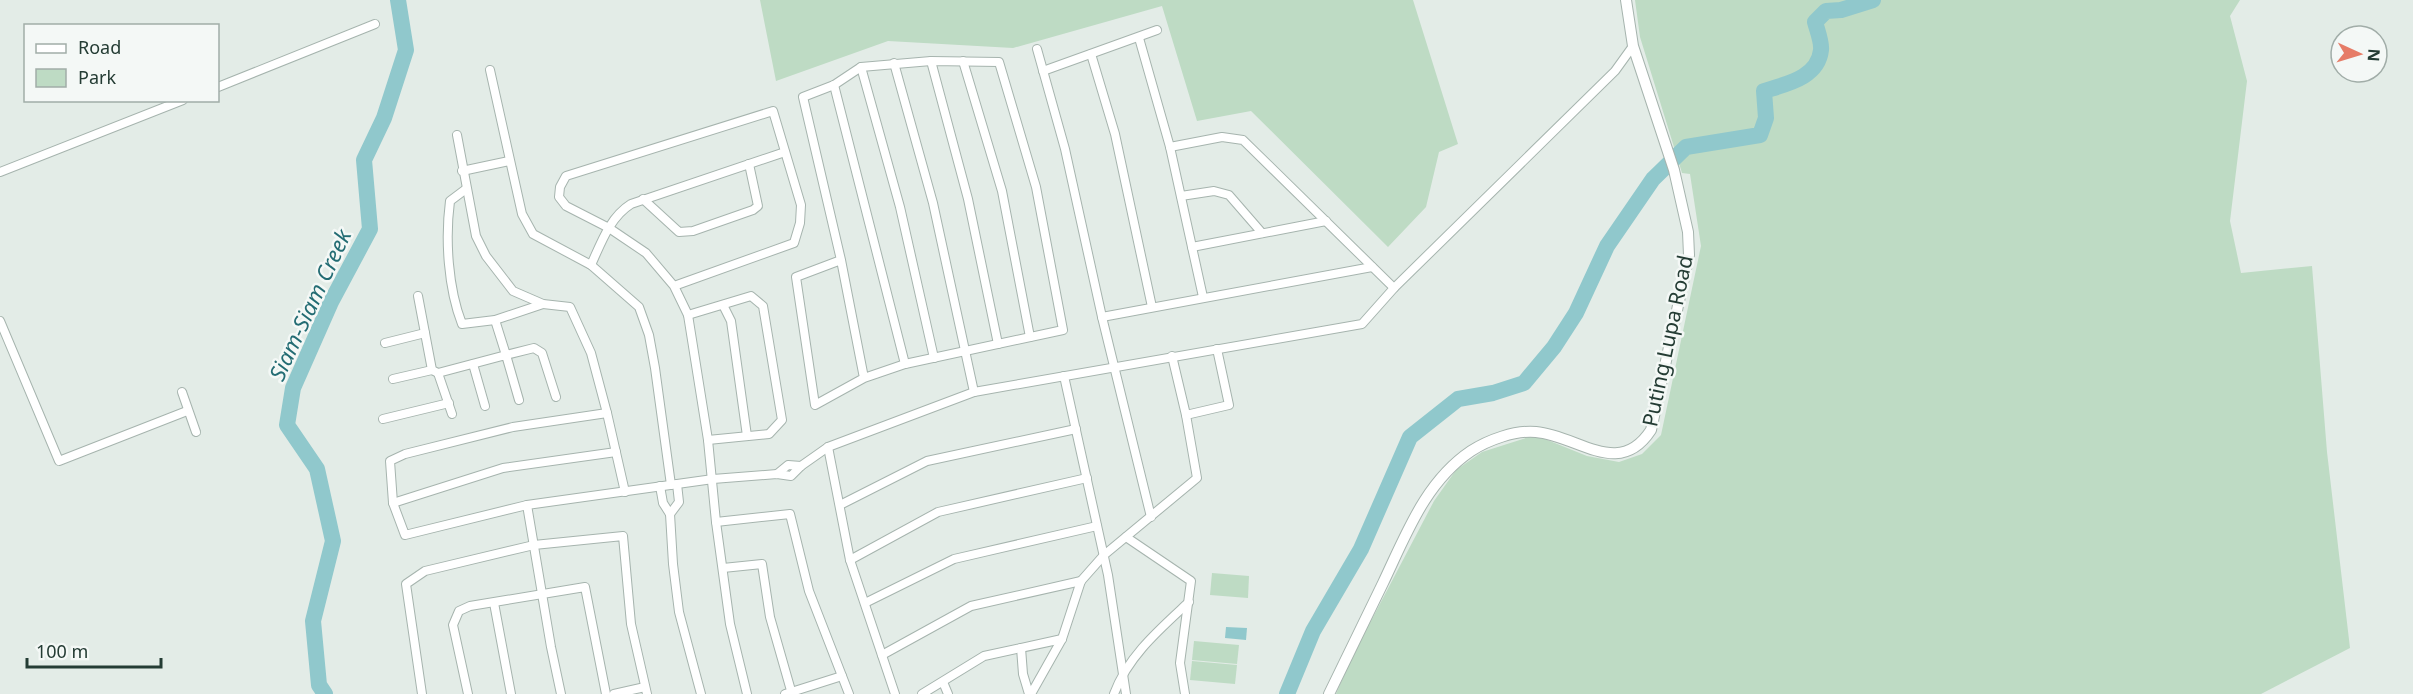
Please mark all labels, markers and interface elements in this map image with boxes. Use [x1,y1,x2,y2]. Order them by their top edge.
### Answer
legend [24,24,219,102]
north arrow [2329,24,2389,84]
text: Road [78,35,121,59]
text: N [2363,48,2385,62]
text: Park [78,65,116,89]
water label: Siam-Siam Creek [261,223,358,385]
street label: Puting Lupa Road [1635,252,1699,429]
scale bar [27,631,160,669]
text: 100 m [36,639,88,663]

